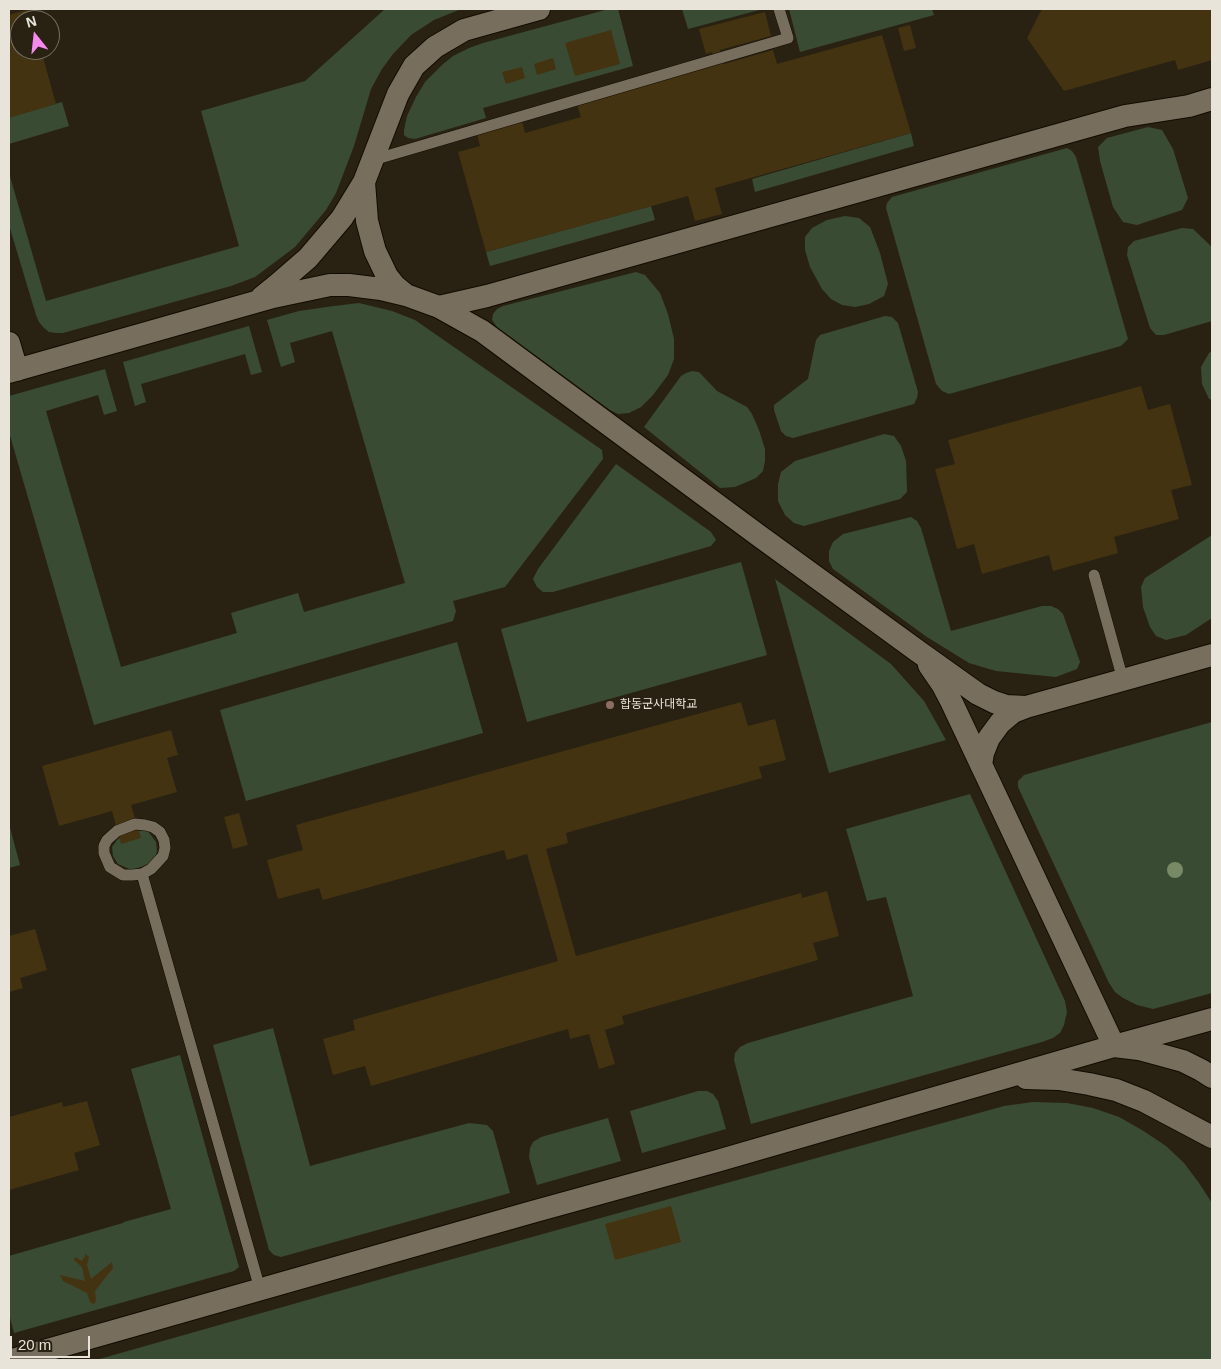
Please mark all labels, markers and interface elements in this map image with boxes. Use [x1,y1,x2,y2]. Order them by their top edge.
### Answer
north arrow [10,10,60,60]
text: N [24,12,38,31]
place label: 합동군사대학교 [620,698,697,712]
marker: 합동군사대학교 [604,699,616,711]
scale bar [12,1326,92,1358]
text: 20 m [18,1336,51,1353]

